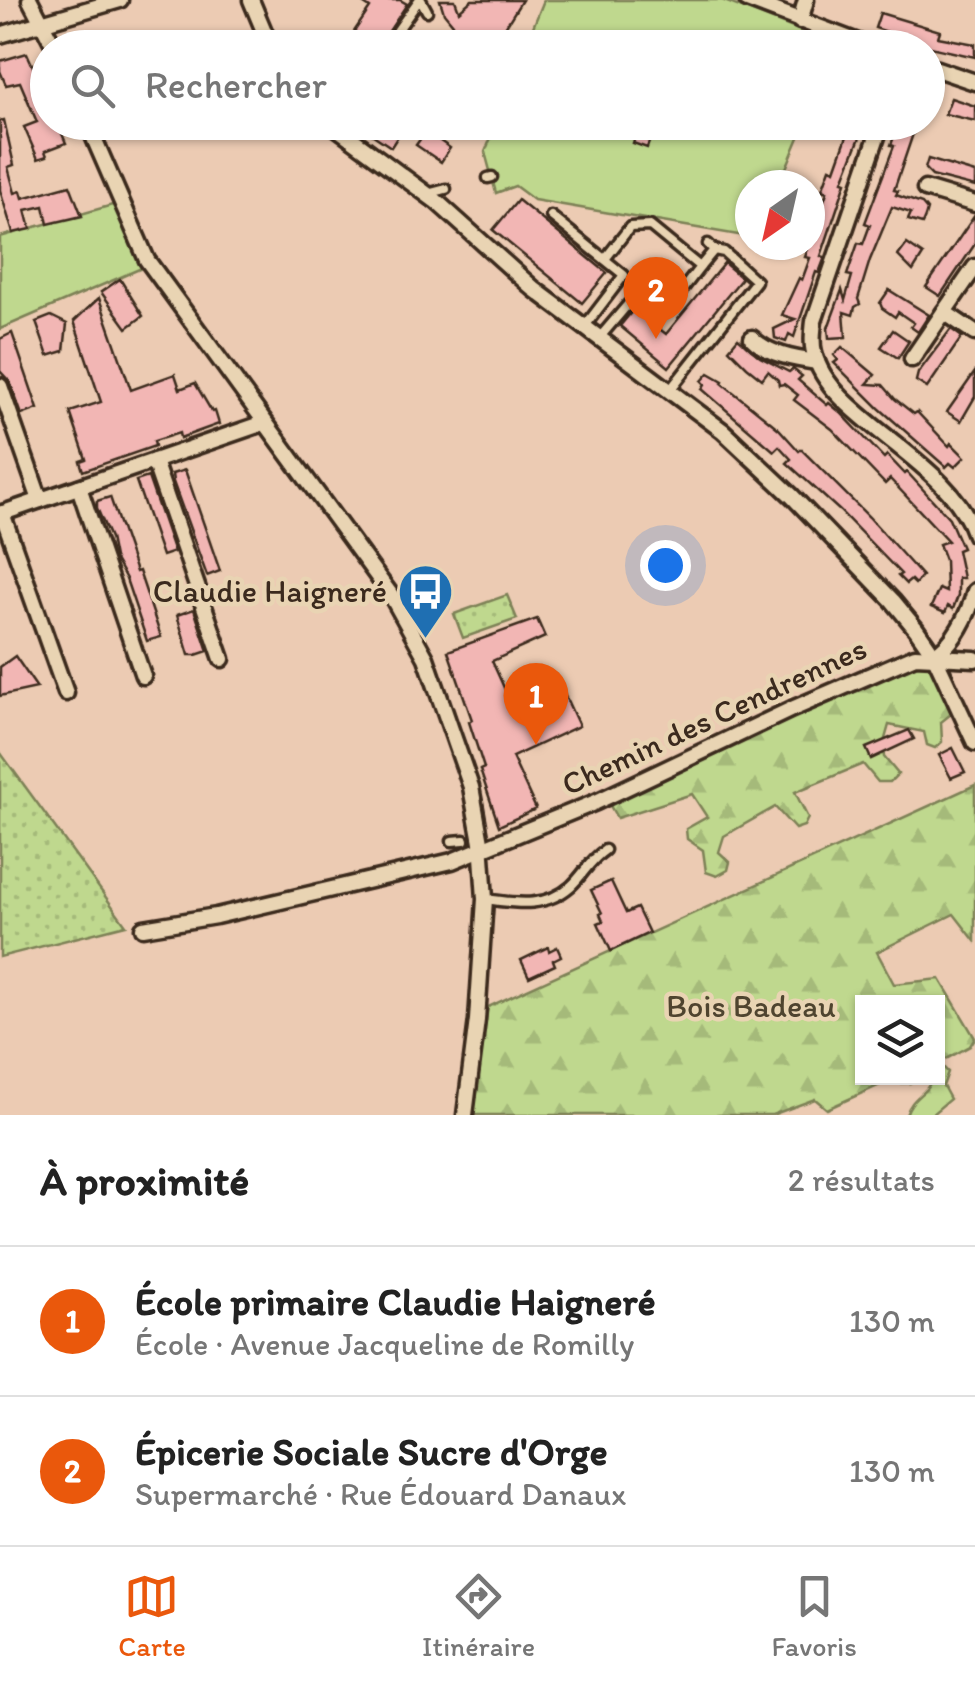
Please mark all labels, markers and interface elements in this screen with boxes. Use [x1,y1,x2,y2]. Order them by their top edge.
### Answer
search box [30,30,945,140]
icon: search [65,58,120,113]
text: Rechercher [145,62,327,108]
north arrow [735,170,825,260]
pin: 2 [624,256,688,339]
your location [640,540,691,591]
bus stop icon: Claudie Haigneré [396,561,456,640]
place label: Claudie Haigneré [153,572,387,610]
street label: Chemin des Cendrennes [556,629,872,803]
pin: 1 [504,662,568,745]
park label: Bois Badeau [666,987,836,1025]
map controls [855,995,945,1085]
button: layers [855,995,945,1085]
text: À proximité [40,1155,249,1206]
text: 2 résultats [788,1161,935,1199]
text: École primaire Claudie Haigneré [135,1279,656,1325]
text: 1 [65,1302,80,1340]
text: 130 m [849,1302,935,1340]
text: École · Avenue Jacqueline de Romilly [135,1325,634,1363]
text: Épicerie Sociale Sucre d'Orge [135,1429,608,1475]
text: 2 [64,1452,81,1490]
text: 130 m [849,1452,935,1490]
text: Supermarché · Rue Édouard Danaux [135,1475,626,1513]
tab: Carte [118,1569,186,1663]
tab: Itinéraire [422,1569,535,1663]
tab: Favoris [771,1569,857,1663]

